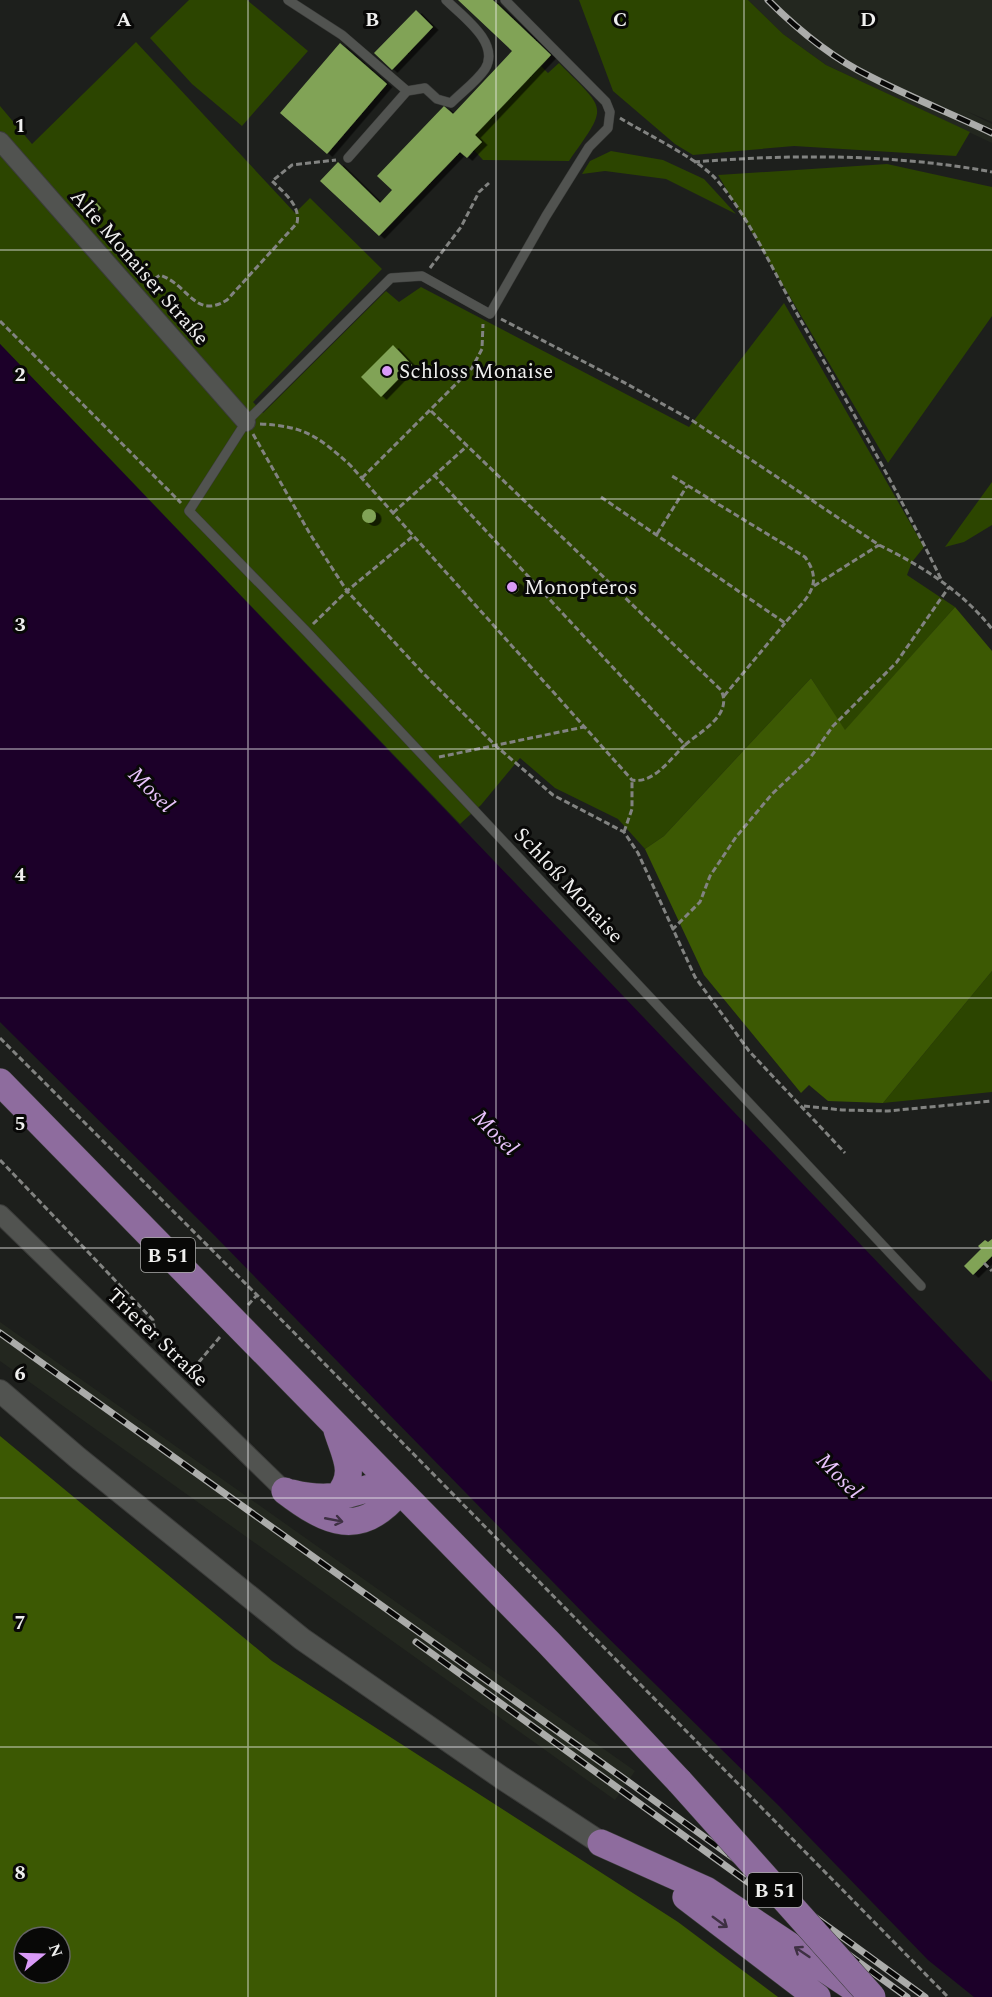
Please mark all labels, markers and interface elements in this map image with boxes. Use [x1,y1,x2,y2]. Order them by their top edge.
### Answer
text: A [116,5,132,35]
text: B [365,5,379,35]
text: C [613,5,627,35]
text: D [860,5,876,35]
text: 1 [14,111,26,141]
street label: Alte Monaiser Straße [62,182,216,353]
place label: Schloss Monaise [399,356,553,388]
text: 2 [14,360,26,390]
marker: Schloss Monaise [380,364,394,378]
place label: Monopteros [524,572,637,604]
marker: Monopteros [505,580,519,594]
text: 3 [14,610,26,640]
water label: Mosel [120,759,182,821]
street label: Schloß Monaise [506,820,631,951]
text: 4 [14,860,26,890]
water label: Mosel [464,1102,526,1164]
text: 5 [14,1109,26,1139]
road number: B 51 [141,1238,195,1272]
street label: Trierer Straße [99,1281,216,1395]
text: 6 [14,1359,26,1389]
water label: Mosel [808,1445,870,1507]
one-way arrow [324,1515,343,1526]
text: 7 [14,1608,26,1638]
text: 8 [14,1858,26,1888]
road number: B 51 [748,1873,802,1907]
one-way arrow [711,1916,727,1928]
north arrow [12,1925,72,1985]
text: N [42,1940,69,1961]
one-way arrow [794,1946,810,1958]

